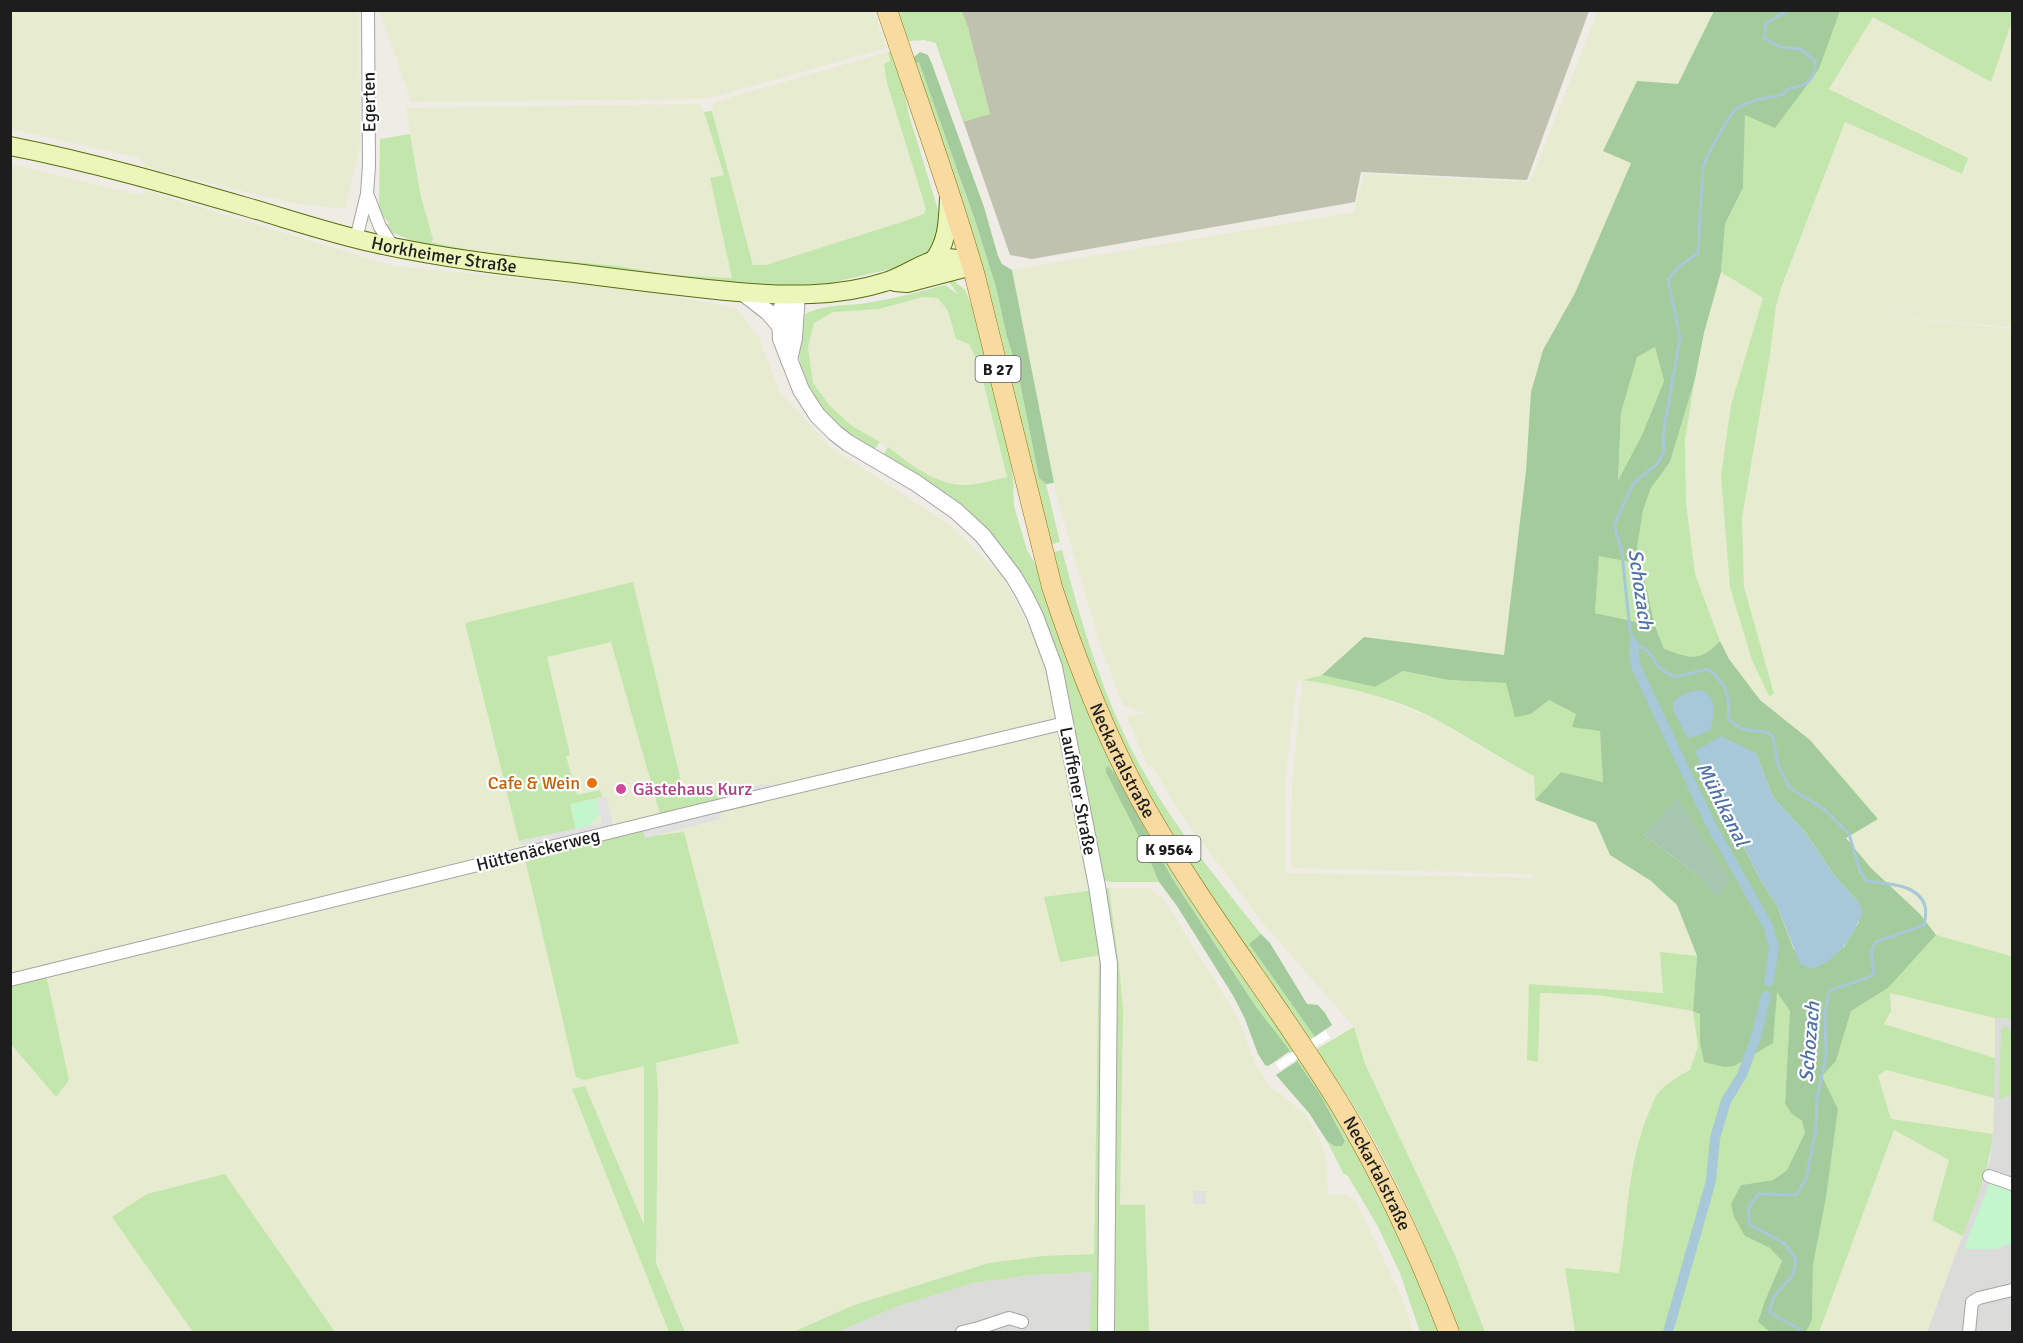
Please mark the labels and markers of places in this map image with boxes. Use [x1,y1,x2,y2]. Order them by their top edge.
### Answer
place label: Cafe & Wein [488,772,580,794]
marker: Cafe & Wein [585,776,599,790]
place label: Gästehaus Kurz [633,778,752,800]
marker: Gästehaus Kurz [614,782,628,796]

